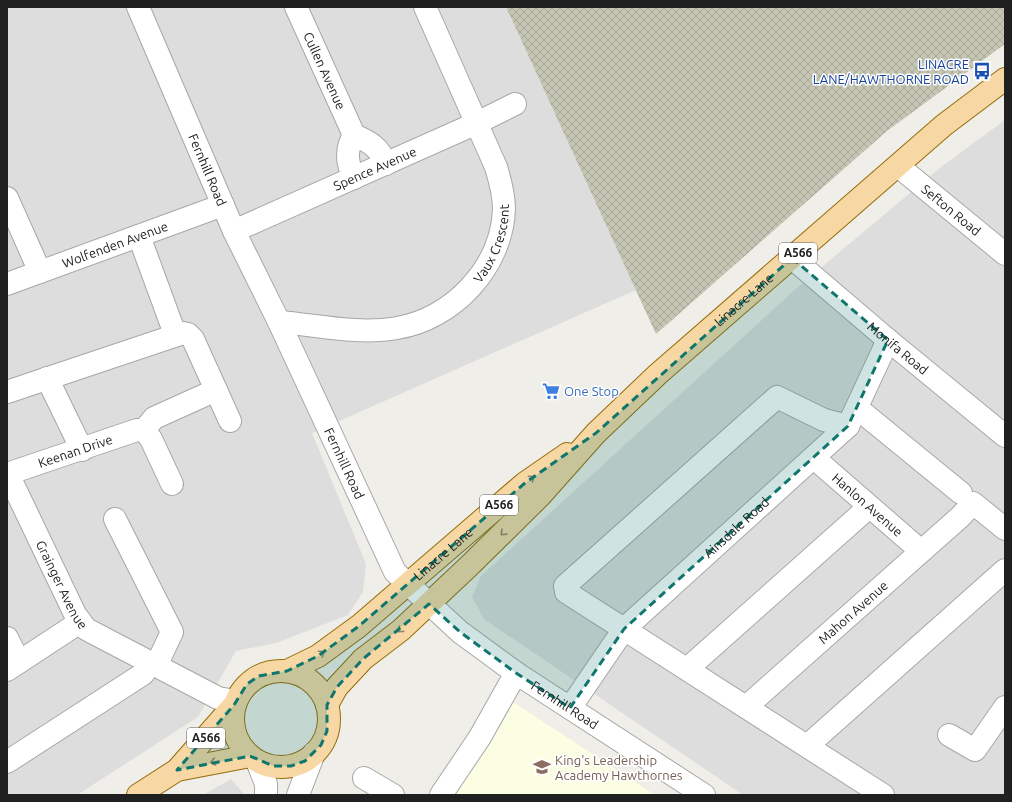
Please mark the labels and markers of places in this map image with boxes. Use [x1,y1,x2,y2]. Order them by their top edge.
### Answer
place label: LINACRE LANE/HAWTHORNE ROAD [813,57,969,86]
bus stop icon: LINACRE LANE/HAWTHORNE ROAD [972,61,992,81]
supermarket icon: One Stop [541,381,561,401]
place label: One Stop [564,384,619,398]
place label: King's Leadership Academy Hawthornes [555,753,683,782]
school or university icon: King's Leadership Academy Hawthornes [532,757,552,777]

